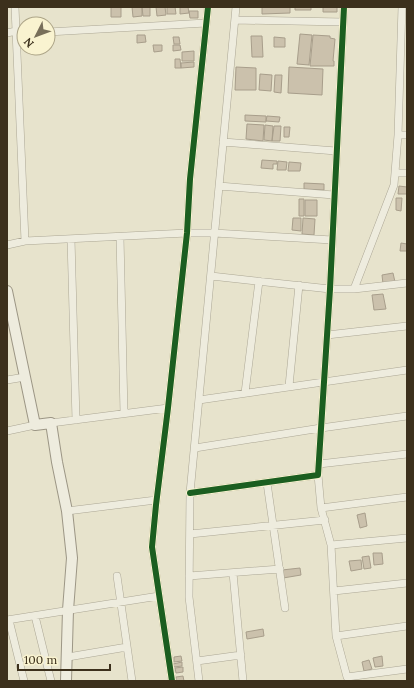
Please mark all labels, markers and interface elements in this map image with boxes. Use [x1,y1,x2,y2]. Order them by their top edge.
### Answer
north arrow [16,16,56,56]
text: N [20,34,37,51]
scale bar [18,646,110,672]
text: 100 m [24,652,57,667]

